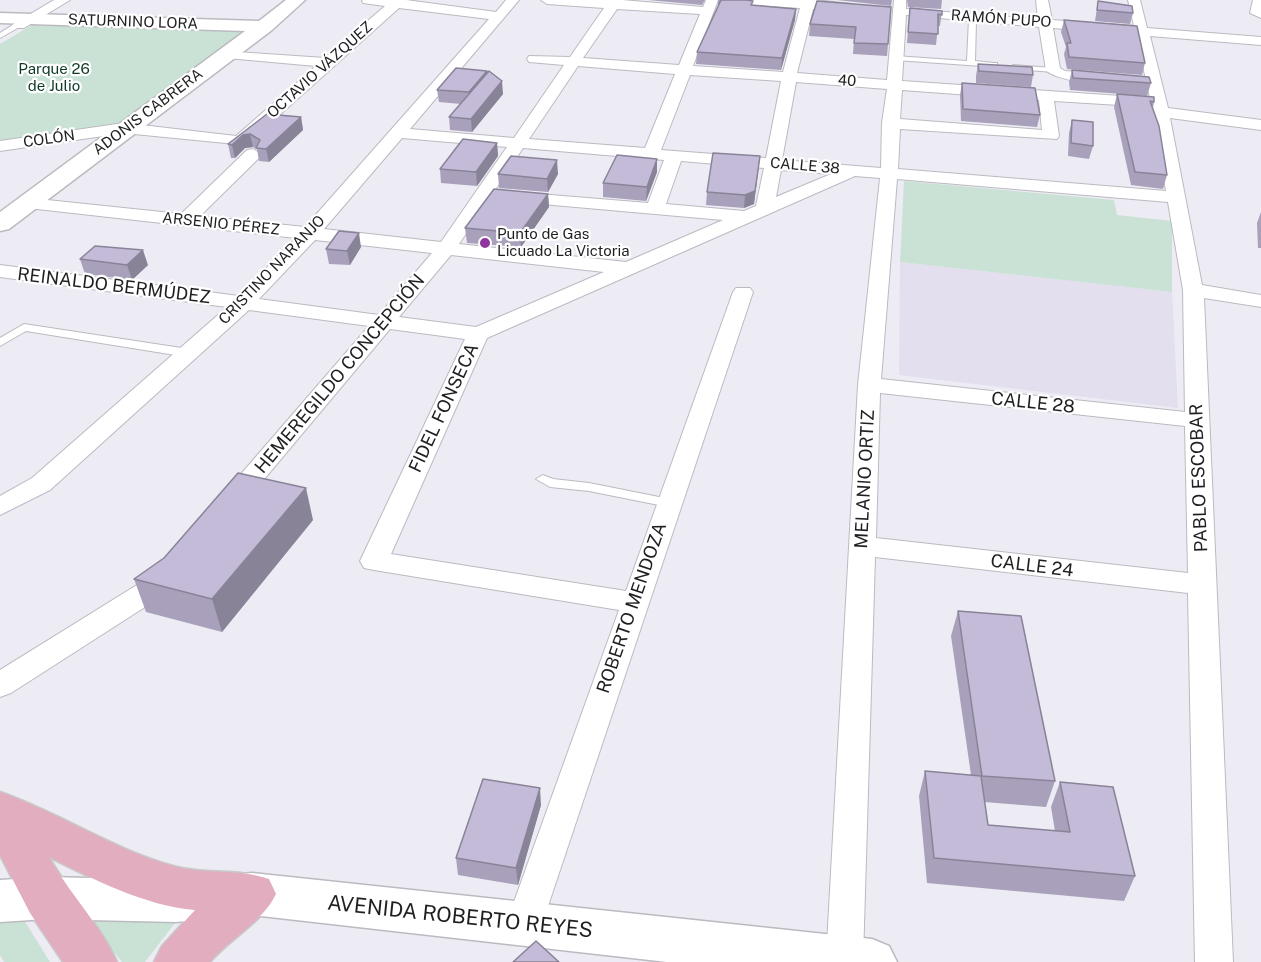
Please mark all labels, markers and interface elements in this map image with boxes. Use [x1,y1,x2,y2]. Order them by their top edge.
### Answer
street label: RAMÓN PUPO [950,7,1052,31]
street label: SATURNINO LORA [68,11,198,33]
street label: OCTAVIO VÁZQUEZ [264,18,376,122]
park label: Parque 26 de Julio [18,60,90,95]
street label: ADONIS CABRERA [90,65,206,159]
street label: 40 [837,71,857,91]
street label: COLÓN [22,126,76,152]
street label: CALLE 38 [769,154,841,178]
street label: ARSENIO PÉREZ [161,209,281,239]
street label: CRISTINO NARANJO [215,212,329,328]
place label: Punto de Gas Licuado La Victoria [497,225,630,260]
marker: Punto de Gas Licuado La Victoria [478,236,492,250]
street label: REINALDO BERMÚDEZ [16,263,212,309]
street label: HEMEREGILDO CONCEPCIÓN [250,270,430,478]
street label: FIDEL FONSECA [405,340,483,476]
street label: CALLE 28 [990,388,1076,418]
street label: PABLO ESCOBAR [1186,403,1212,553]
street label: MELANIO ORTIZ [851,409,879,549]
street label: ROBERTO MENDOZA [593,520,671,696]
street label: CALLE 24 [989,550,1075,582]
street label: AVENIDA ROBERTO REYES [326,891,594,943]

